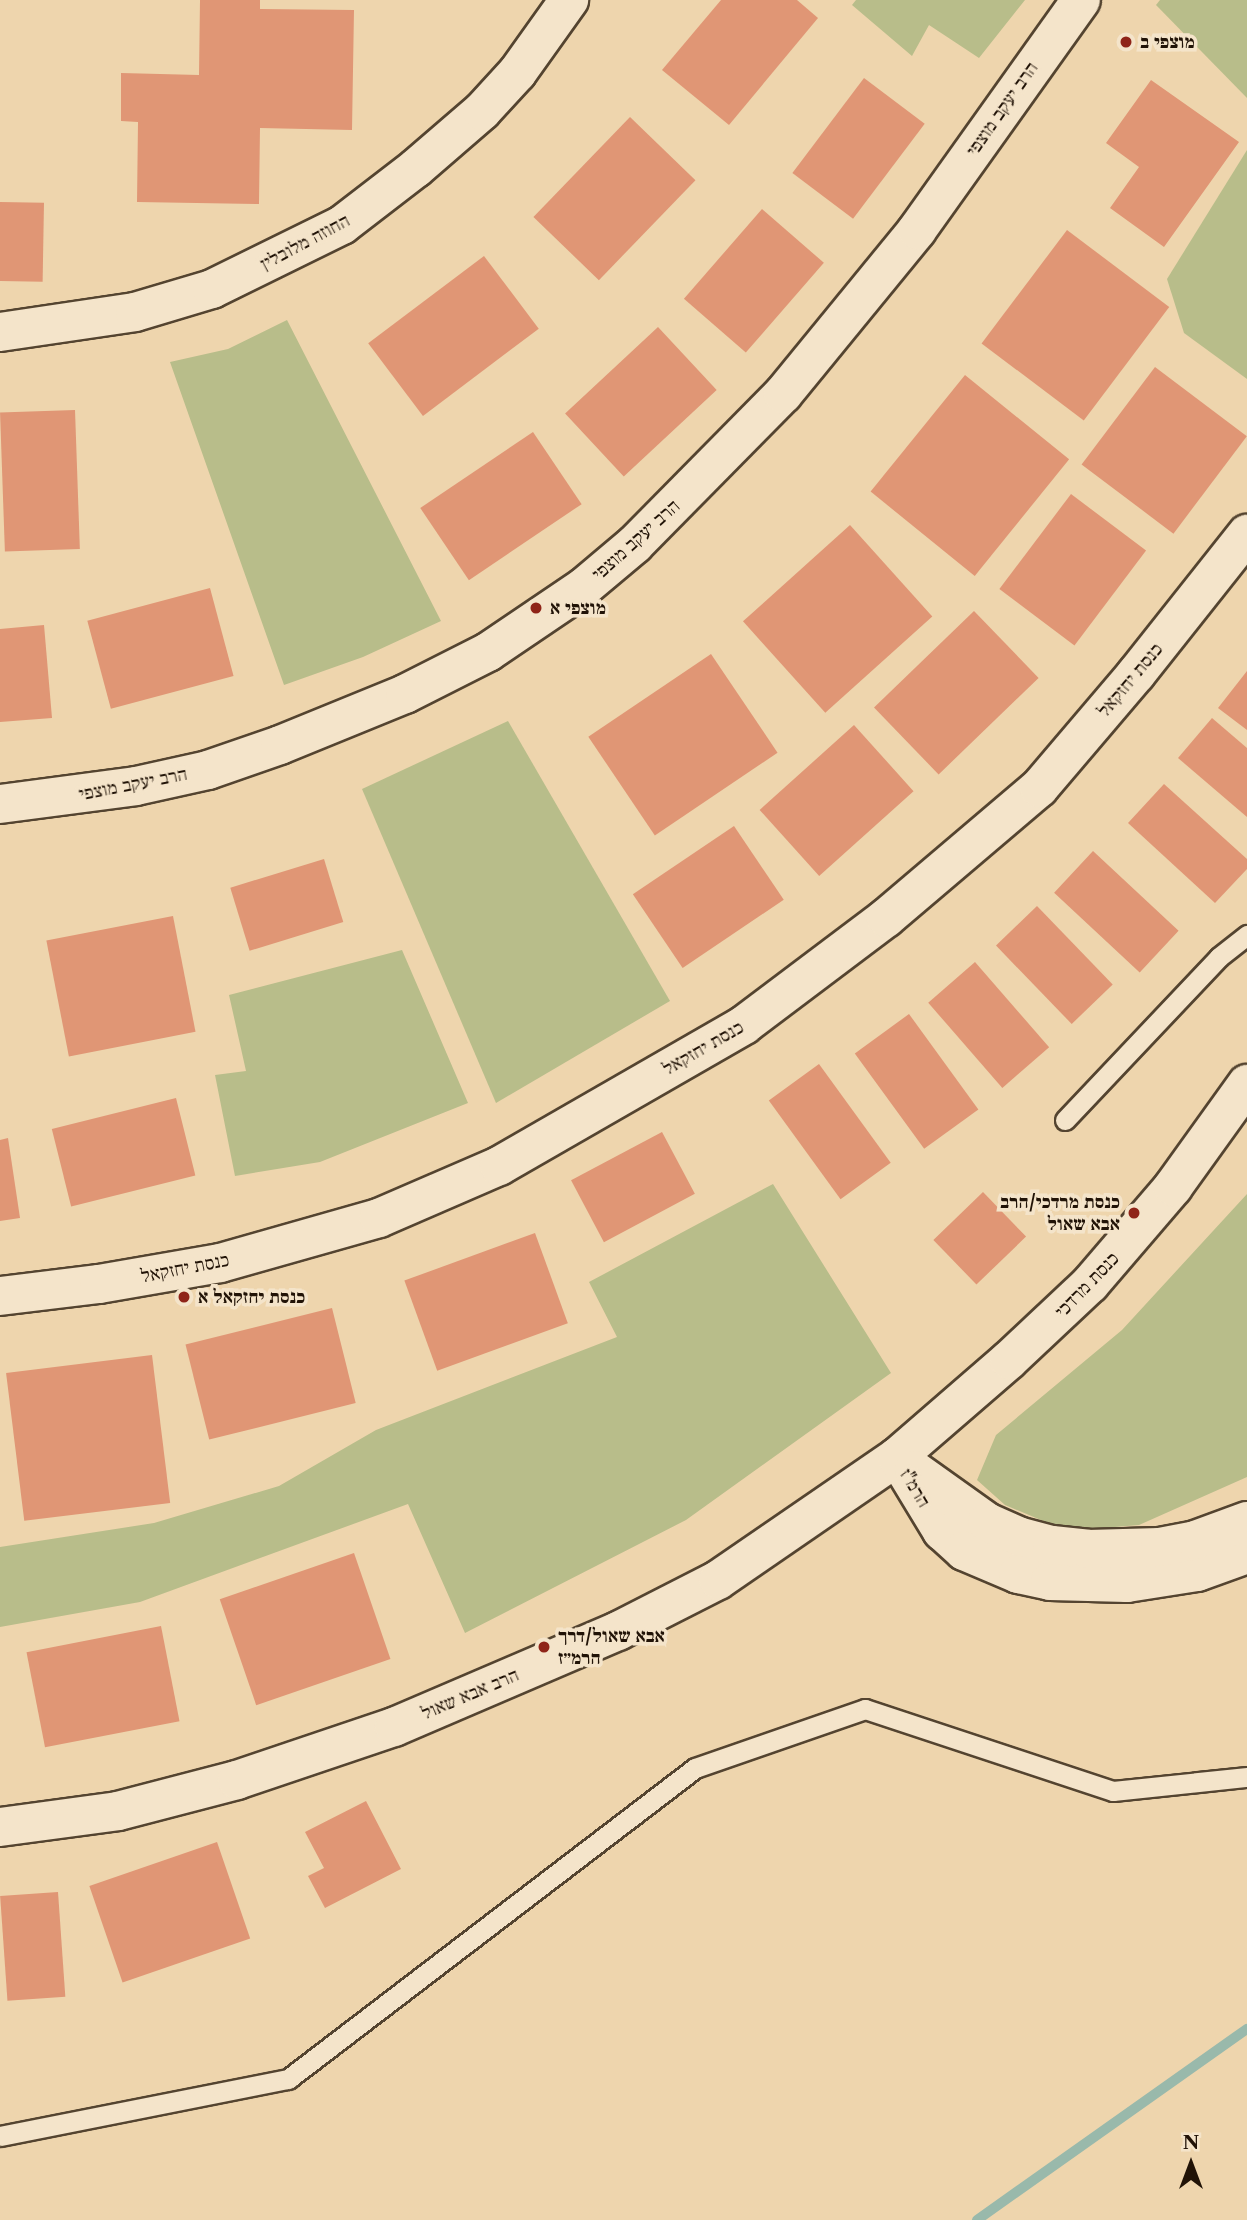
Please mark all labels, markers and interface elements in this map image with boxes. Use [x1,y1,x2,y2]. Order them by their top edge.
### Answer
place label: מוצפי ב [1140,31,1195,53]
marker: מוצפי ב [1118,34,1134,50]
street label: הרב יעקב מוצפי [961,57,1043,161]
street label: החוזה מלובלין [256,209,354,275]
street label: הרב יעקב מוצפי [587,495,685,585]
place label: מוצפי א [550,597,606,619]
marker: מוצפי א [528,600,544,616]
street label: כנסת יחזקאל [1092,638,1168,722]
street label: הרב יעקב מוצפי [77,762,189,806]
street label: כנסת יחזקאל [658,1016,748,1080]
place label: כנסת מרדכי/הרב אבא שאול [1000,1191,1120,1235]
marker: כנסת מרדכי/הרב אבא שאול [1126,1205,1142,1221]
street label: כנסת מרדכי [1050,1247,1124,1323]
street label: כנסת יחזקאל [139,1248,231,1288]
place label: כנסת יחזקאל א [198,1286,305,1308]
marker: כנסת יחזקאל א [176,1289,192,1305]
street label: הרמ"ז [895,1464,935,1512]
place label: אבא שאול/דרך הרמ״ז [558,1625,665,1669]
marker: אבא שאול/דרך הרמ״ז [536,1639,552,1655]
street label: הרב אבא שאול [418,1663,522,1725]
north arrow [1156,2129,1226,2199]
text: N [1183,2131,1199,2154]

